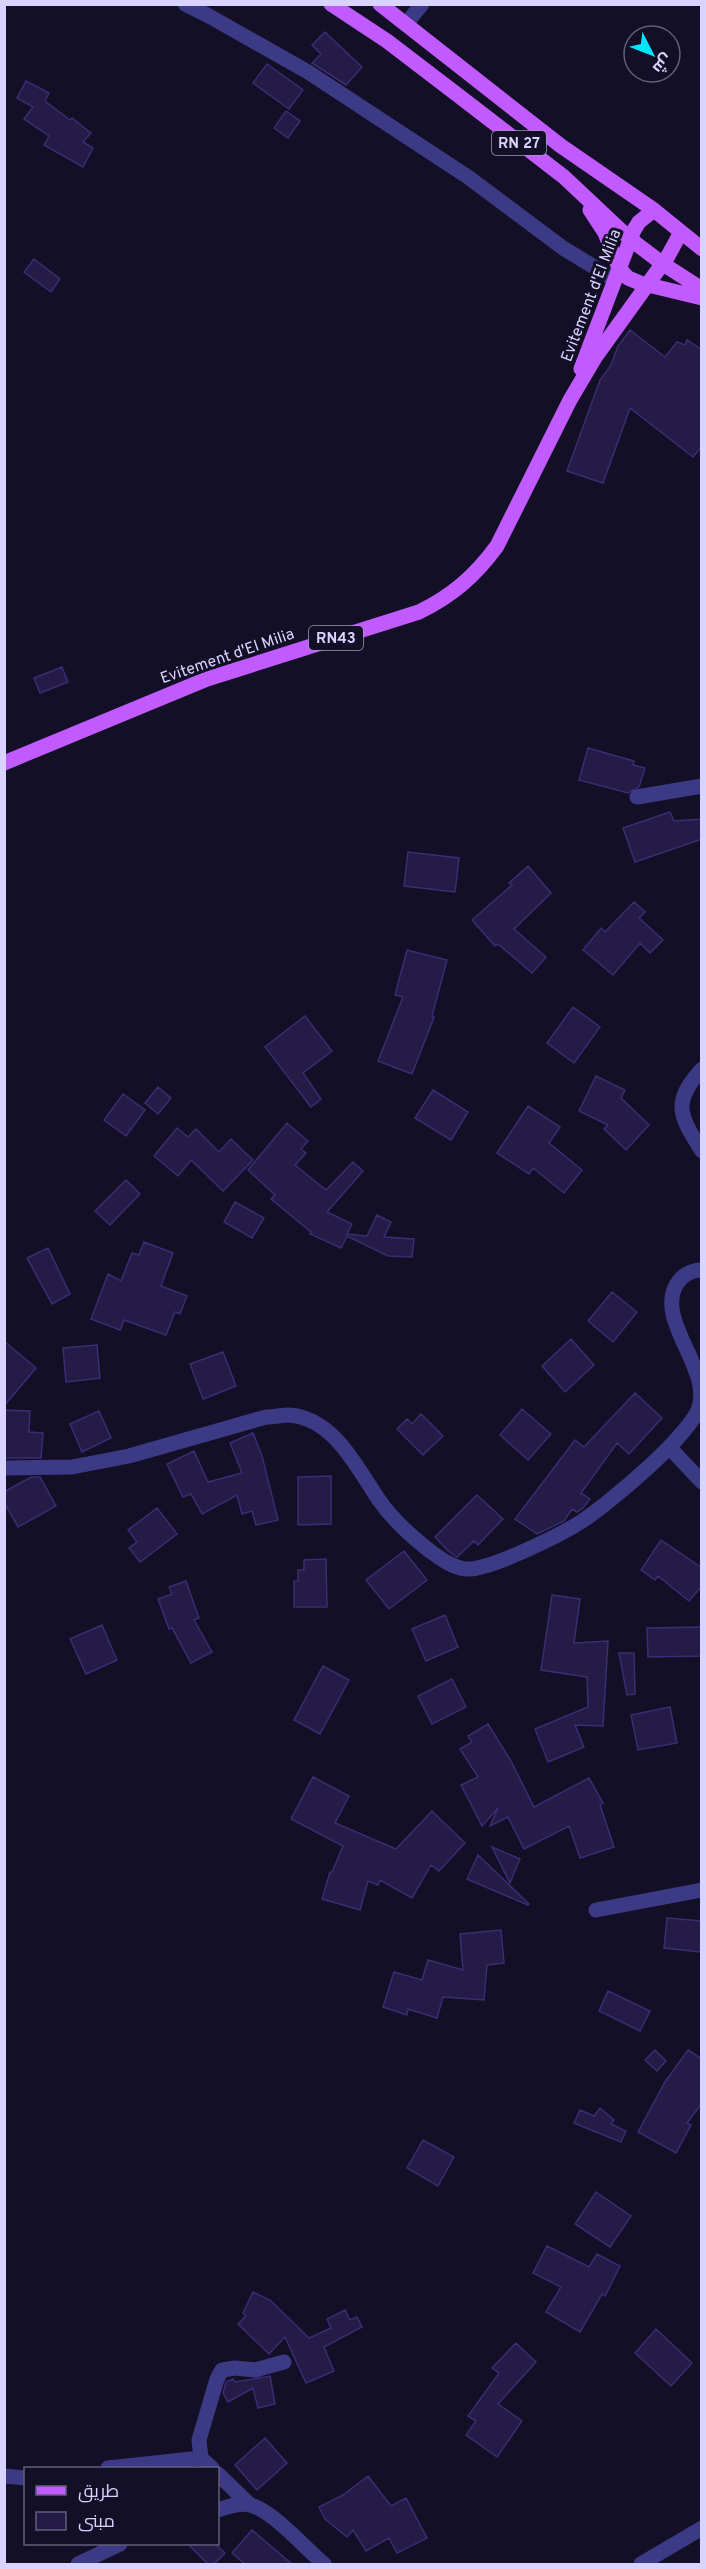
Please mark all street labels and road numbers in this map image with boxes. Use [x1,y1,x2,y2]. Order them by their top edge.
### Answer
road number: RN 27 [492,131,546,155]
street label: Evitement d'El Milia [557,227,626,365]
street label: Evitement d'El Milia [158,625,297,689]
road number: RN43 [309,626,363,650]

